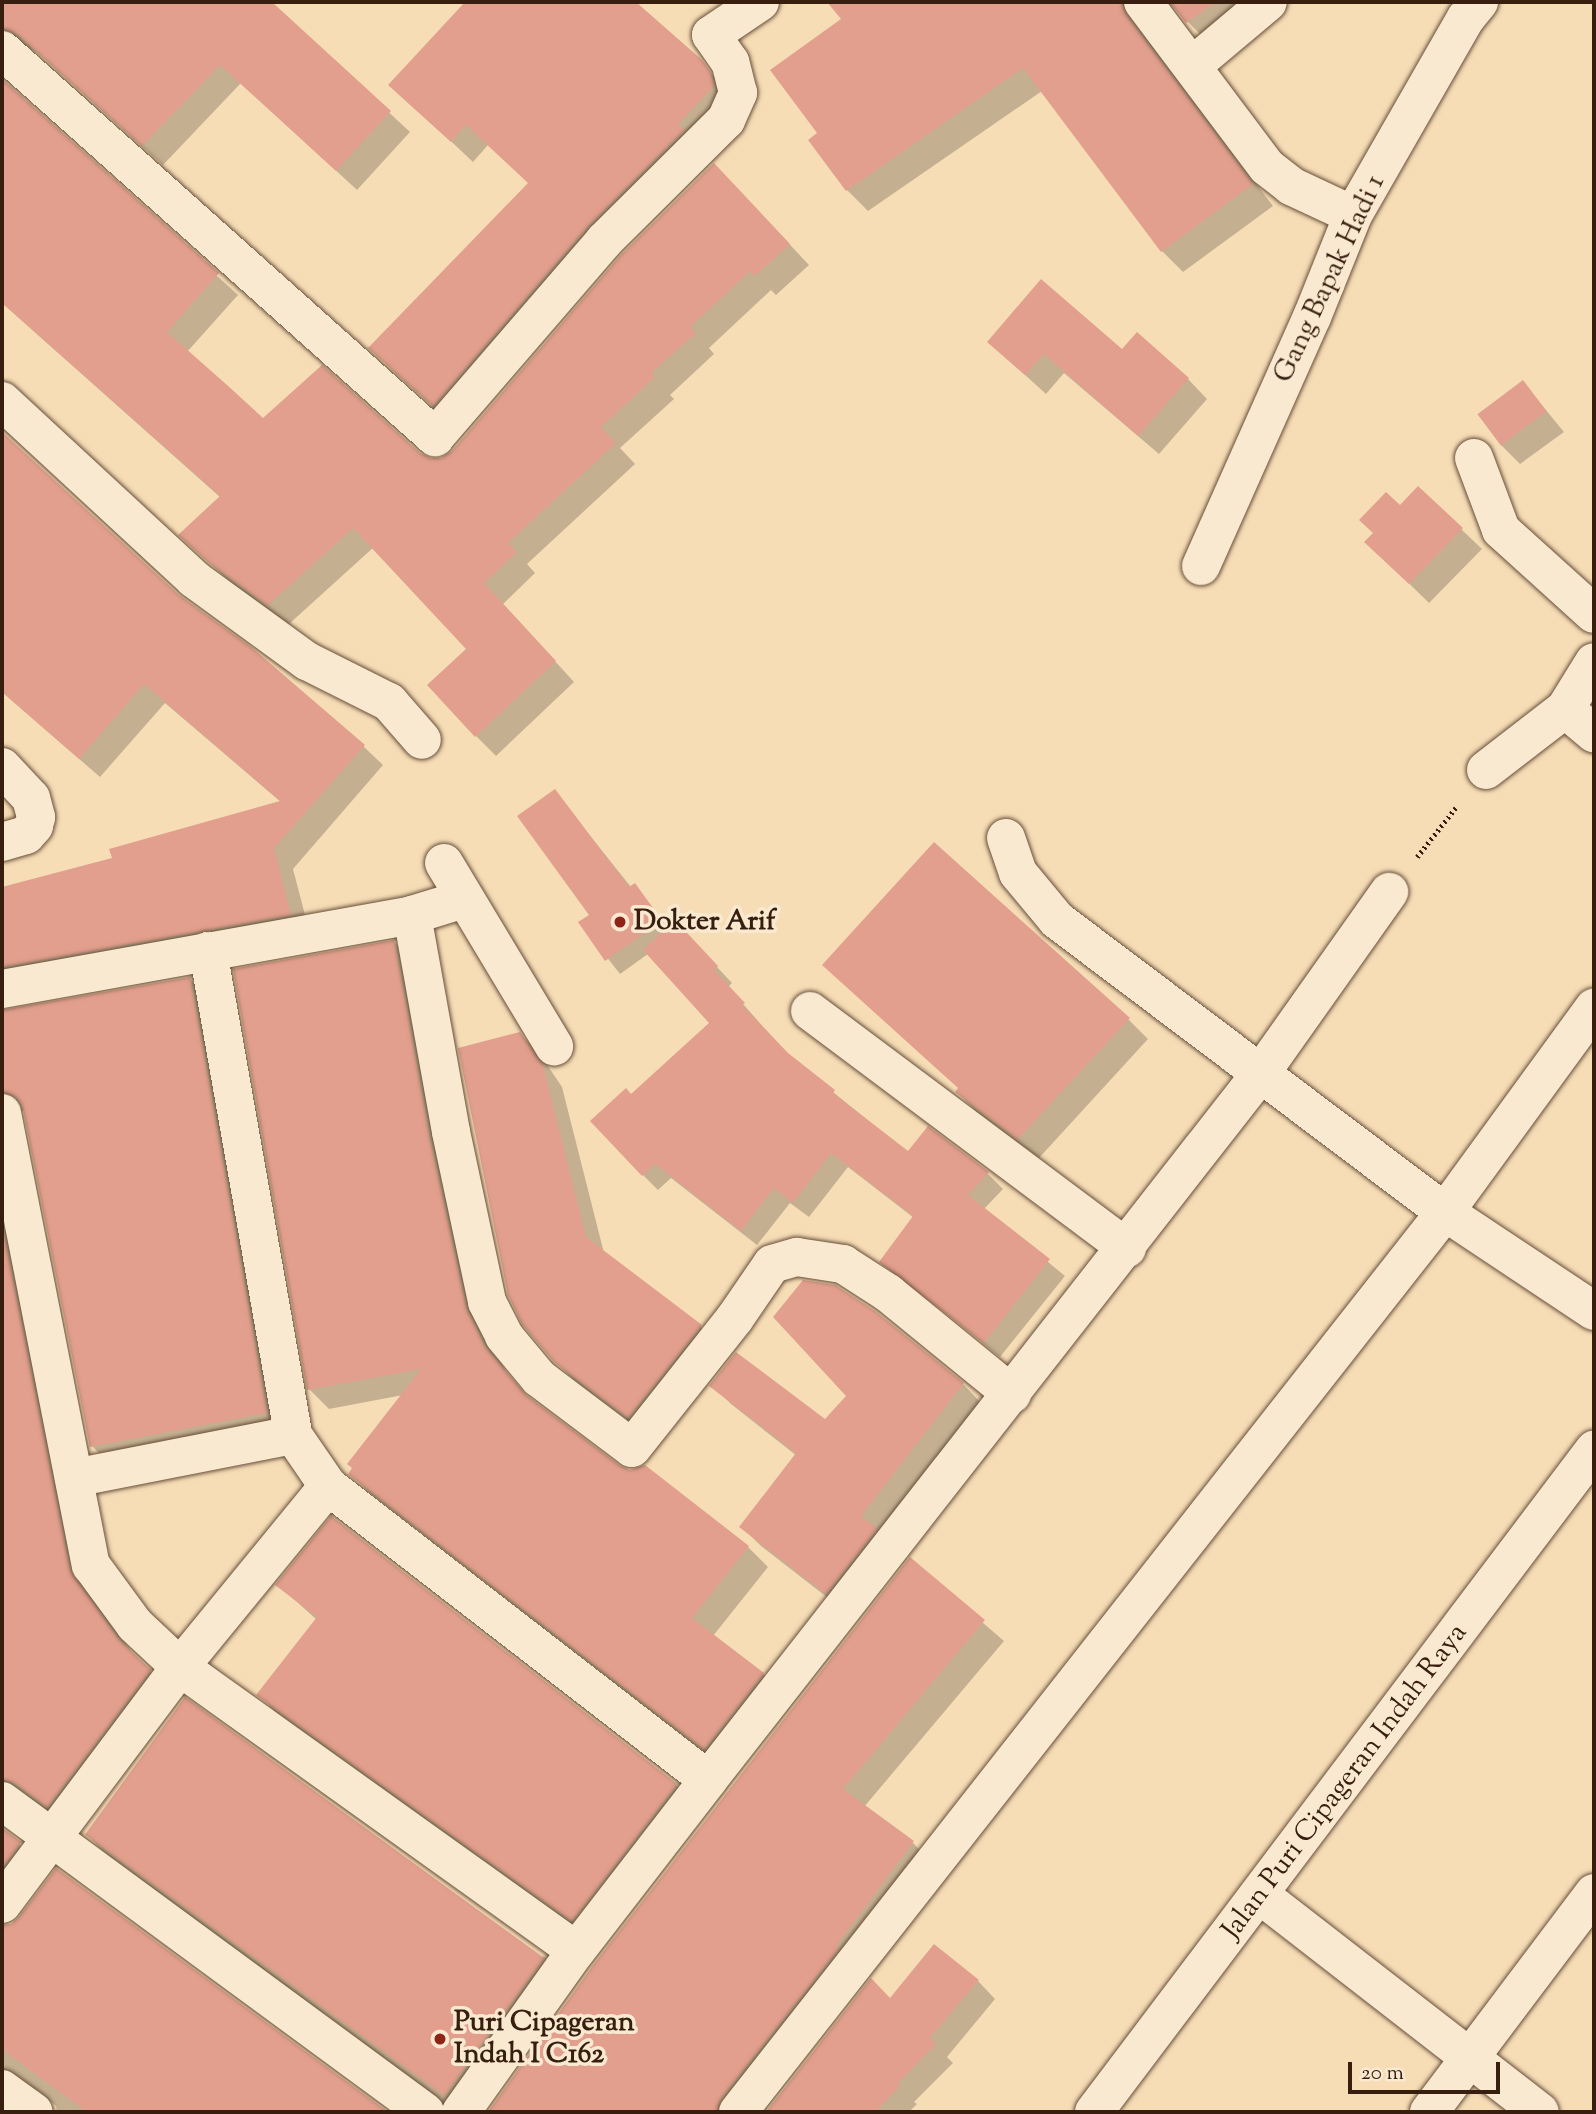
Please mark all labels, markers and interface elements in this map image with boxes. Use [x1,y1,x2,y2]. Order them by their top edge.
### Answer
street label: Gang Bapak Hadi 1 [1267,170,1393,388]
place label: Dokter Arif [634,905,776,939]
marker: Dokter Arif [612,914,628,930]
street label: Jalan Puri Cipageran Indah Raya [1215,1617,1475,1947]
place label: Puri Cipageran Indah I C162 [454,2006,635,2072]
marker: Puri Cipageran Indah I C162 [432,2031,448,2047]
scale bar [1351,2048,1503,2092]
text: 20 m [1361,2059,1404,2089]

